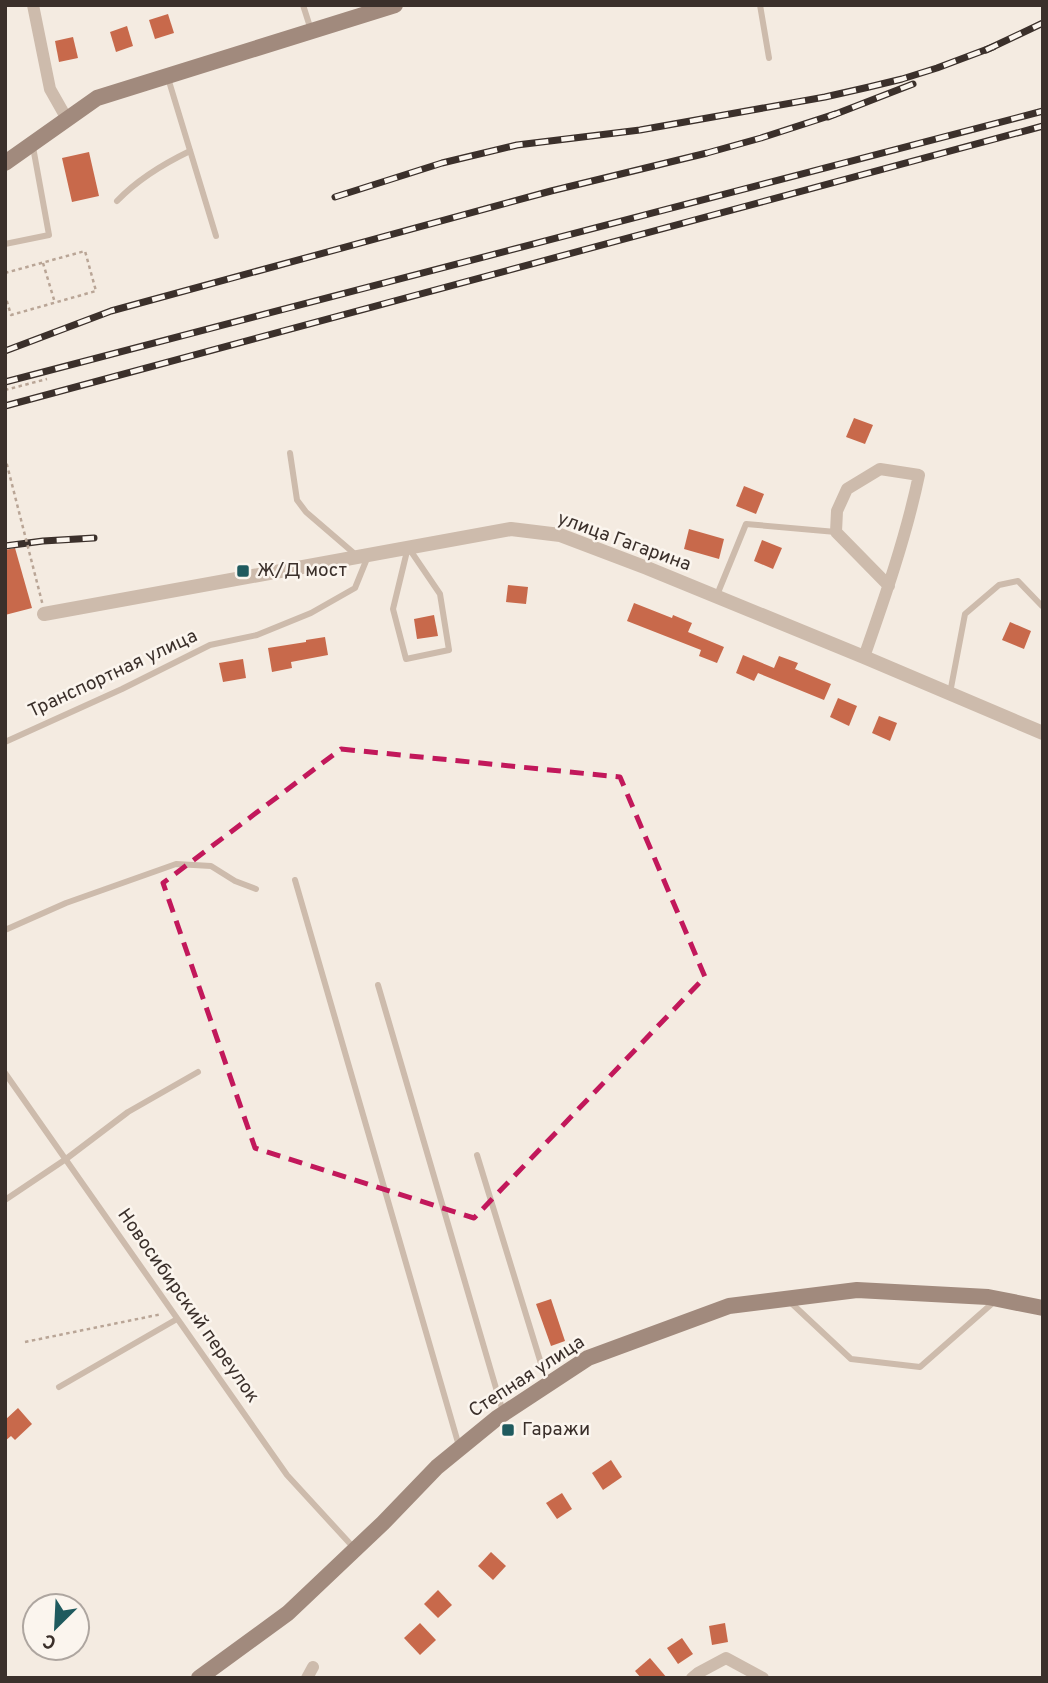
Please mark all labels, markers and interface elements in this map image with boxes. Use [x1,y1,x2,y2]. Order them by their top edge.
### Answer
street label: улица Гагарина [554,507,694,577]
place label: Ж/Д мост [257,559,348,583]
marker: Ж/Д мост [235,563,251,579]
street label: Транспортная улица [25,624,201,724]
street label: Новосибирский переулок [112,1204,265,1408]
street label: Степная улица [464,1331,590,1423]
place label: Гаражи [522,1418,590,1442]
marker: Гаражи [500,1422,516,1438]
north arrow [21,1592,91,1662]
text: С [39,1627,60,1654]

